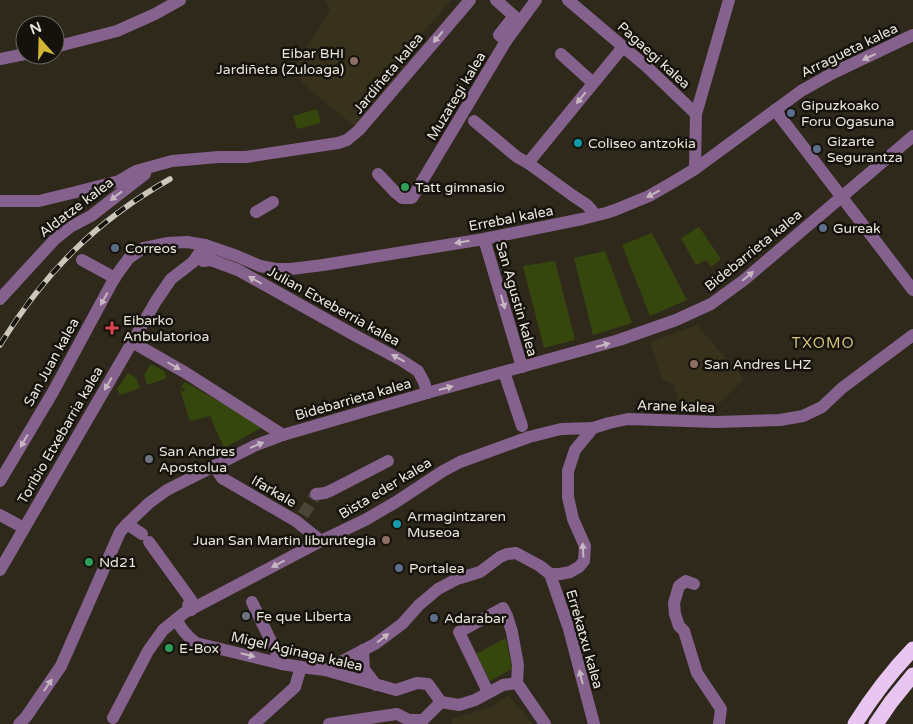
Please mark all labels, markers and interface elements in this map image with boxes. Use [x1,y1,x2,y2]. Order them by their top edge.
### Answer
north arrow [15,15,65,65]
text: N [28,18,44,38]
street label: Pagaegi kalea [614,18,694,93]
street label: Arragueta kalea [798,20,900,81]
street label: Jardiñeta kalea [350,30,427,117]
one-way arrow [433,30,444,43]
place label: Eibar BHI Jardiñeta (Zuloaga) [216,45,344,78]
street label: Muzategi kalea [423,49,490,144]
one-way arrow [862,53,876,61]
marker: Eibar BHI Jardiñeta (Zuloaga) [348,55,360,67]
one-way arrow [575,91,586,104]
place label: Gipuzkoako Foru Ogasuna [801,97,894,130]
marker: Gipuzkoako Foru Ogasuna [785,107,797,119]
place label: Gizarte Segurantza [827,133,903,166]
place label: Coliseo antzokia [588,135,696,152]
marker: Coliseo antzokia [572,137,584,149]
marker: Gizarte Segurantza [811,143,823,155]
street label: Aldatze kalea [36,174,117,241]
place label: Tatt gimnasio [415,179,505,196]
marker: Tatt gimnasio [399,181,411,193]
one-way arrow [646,190,660,198]
one-way arrow [110,191,123,202]
street label: Errebal kalea [467,202,555,235]
street label: Bidebarrieta kalea [701,206,805,295]
place label: Gureak [833,220,881,237]
marker: Gureak [817,222,829,234]
one-way arrow [454,238,470,246]
place label: Correos [125,240,177,257]
street label: San Agustin kalea [492,240,541,358]
marker: Correos [109,242,121,254]
street label: Julian Etxeberria kalea [265,263,403,350]
one-way arrow [742,270,754,282]
one-way arrow [249,275,262,284]
one-way arrow [99,293,108,306]
one-way arrow [499,295,507,310]
place label: Eibarko Anbulatorioa [123,312,209,345]
street label: San Juan kalea [20,315,83,409]
marker: Eibarko Anbulatorioa [105,321,119,335]
district label: TXOMO [791,334,855,352]
one-way arrow [596,341,611,349]
one-way arrow [390,354,405,362]
place label: San Andres LHZ [704,356,811,373]
marker: San Andres LHZ [688,358,700,370]
one-way arrow [167,362,180,371]
street label: Toribio Etxebarria kalea [14,363,107,507]
street label: Bidebarrieta kalea [293,375,413,424]
one-way arrow [103,377,112,390]
one-way arrow [439,384,454,392]
street label: Arane kalea [637,397,715,416]
one-way arrow [19,434,28,448]
one-way arrow [250,440,264,448]
place label: San Andres Apostolua [159,443,235,476]
marker: San Andres Apostolua [143,453,155,465]
street label: Bista eder kalea [336,454,435,523]
street label: Ifarkale [248,472,299,511]
place label: Armagintzaren Museoa [407,508,506,541]
marker: Armagintzaren Museoa [391,518,403,530]
place label: Juan San Martin liburutegia [193,532,376,549]
marker: Juan San Martin liburutegia [380,534,392,546]
one-way arrow [579,542,587,558]
place label: Nd21 [99,554,136,571]
marker: Nd21 [83,556,95,568]
one-way arrow [271,559,284,568]
place label: Portalea [409,560,465,577]
marker: Portalea [393,562,405,574]
street label: Errekatxu kalea [562,588,607,691]
place label: Fe que Liberta [256,608,351,625]
marker: Fe que Liberta [240,610,252,622]
place label: Adarabar [444,610,507,627]
marker: Adarabar [428,612,440,624]
street label: Migel Aginaga kalea [229,628,364,675]
one-way arrow [376,633,390,643]
place label: E-Box [179,640,219,657]
marker: E-Box [163,642,175,654]
one-way arrow [240,651,255,659]
one-way arrow [577,670,585,685]
one-way arrow [43,678,53,691]

